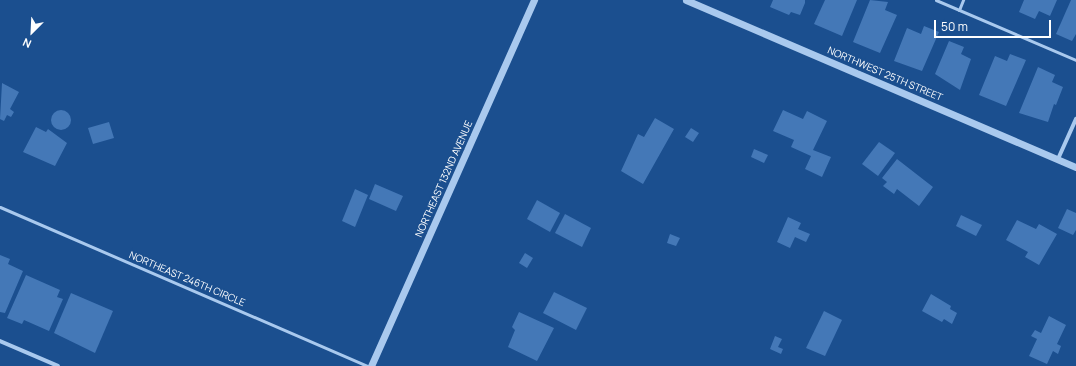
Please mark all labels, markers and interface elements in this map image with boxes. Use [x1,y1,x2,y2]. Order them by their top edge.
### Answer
north arrow [12,12,52,52]
scale bar [936,12,1053,38]
text: 50 m [941,18,968,35]
text: N [20,35,34,52]
street label: NORTHWEST 25TH STREET [825,44,945,104]
street label: NORTHEAST 132ND AVENUE [413,119,475,239]
street label: NORTHEAST 246TH CIRCLE [127,249,247,309]

